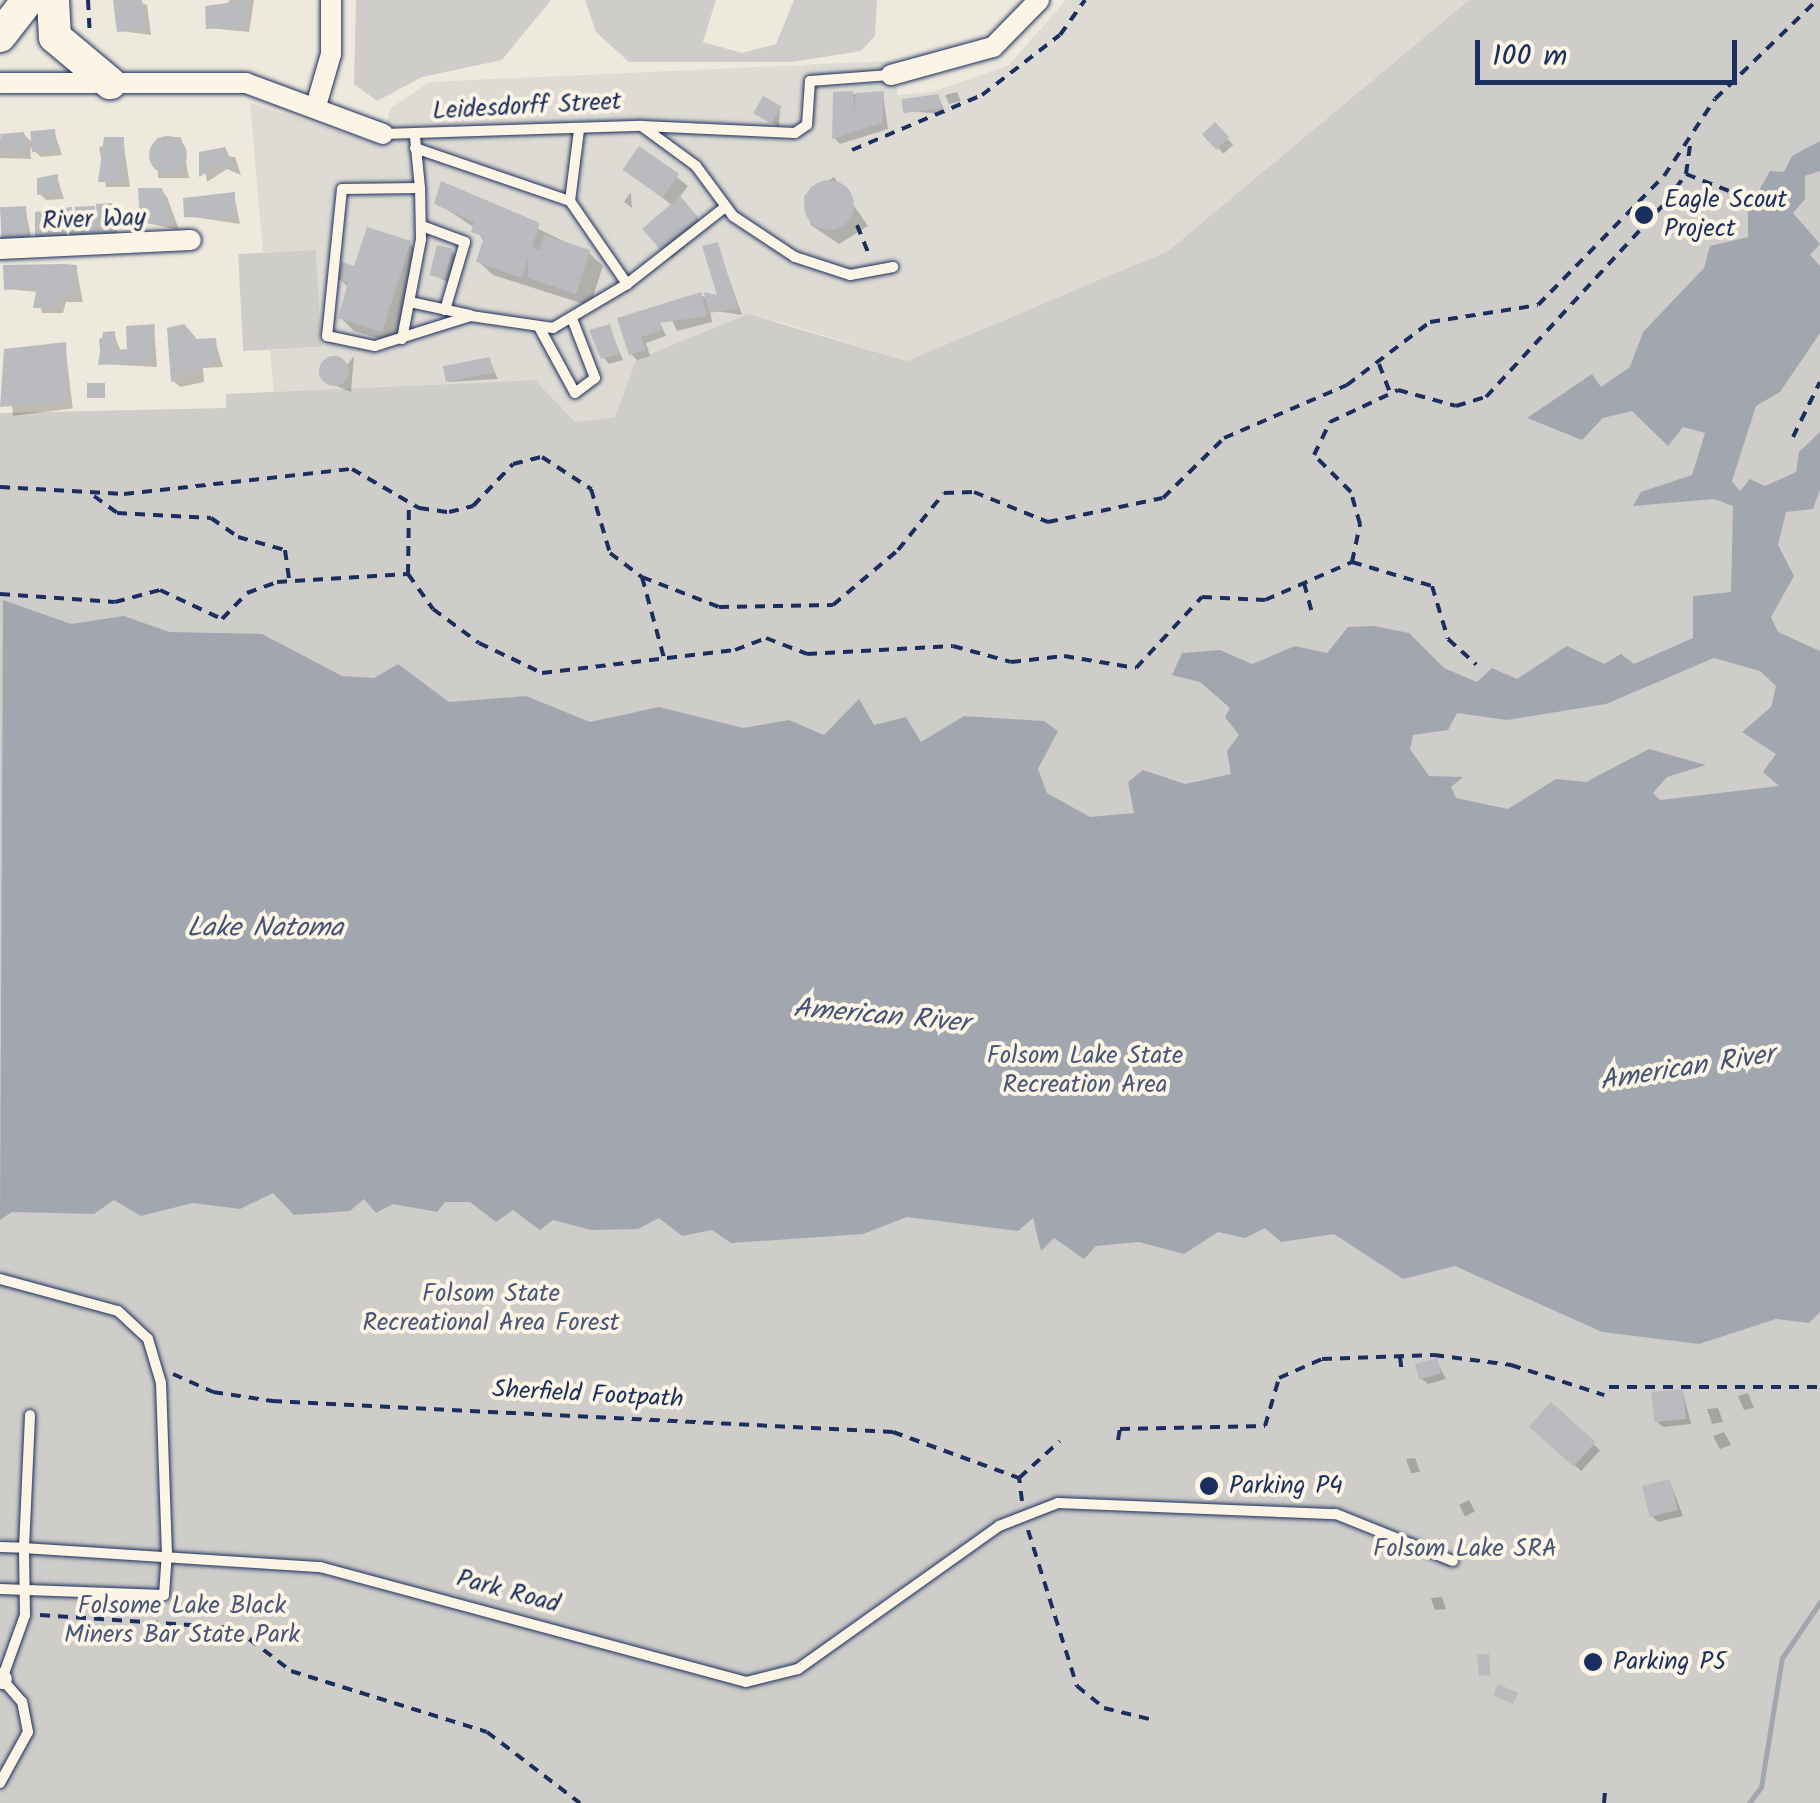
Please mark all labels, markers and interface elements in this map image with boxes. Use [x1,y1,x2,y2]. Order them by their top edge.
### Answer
scale bar [1480,20,1742,82]
text: 100 m [1492,33,1567,81]
street label: Leidesdorff Street [432,87,622,127]
place label: Eagle Scout Project [1664,186,1787,245]
street label: River Way [42,203,146,237]
marker: Eagle Scout Project [1633,204,1655,226]
water label: Lake Natoma [187,912,343,946]
water label: American River [792,993,970,1041]
water label: American River [1597,1039,1777,1099]
park label: Folsom Lake State Recreation Area [987,1042,1183,1101]
park label: Folsom State Recreational Area Forest [362,1280,620,1339]
street label: Sherfield Footpath [492,1375,684,1415]
place label: Parking P4 [1229,1471,1343,1501]
marker: Parking P4 [1198,1475,1220,1497]
park label: Folsom Lake SRA [1373,1534,1557,1564]
street label: Park Road [453,1564,563,1620]
park label: Folsome Lake Black Miners Bar State Park [64,1592,300,1651]
place label: Parking P5 [1613,1647,1726,1677]
marker: Parking P5 [1582,1651,1604,1673]

